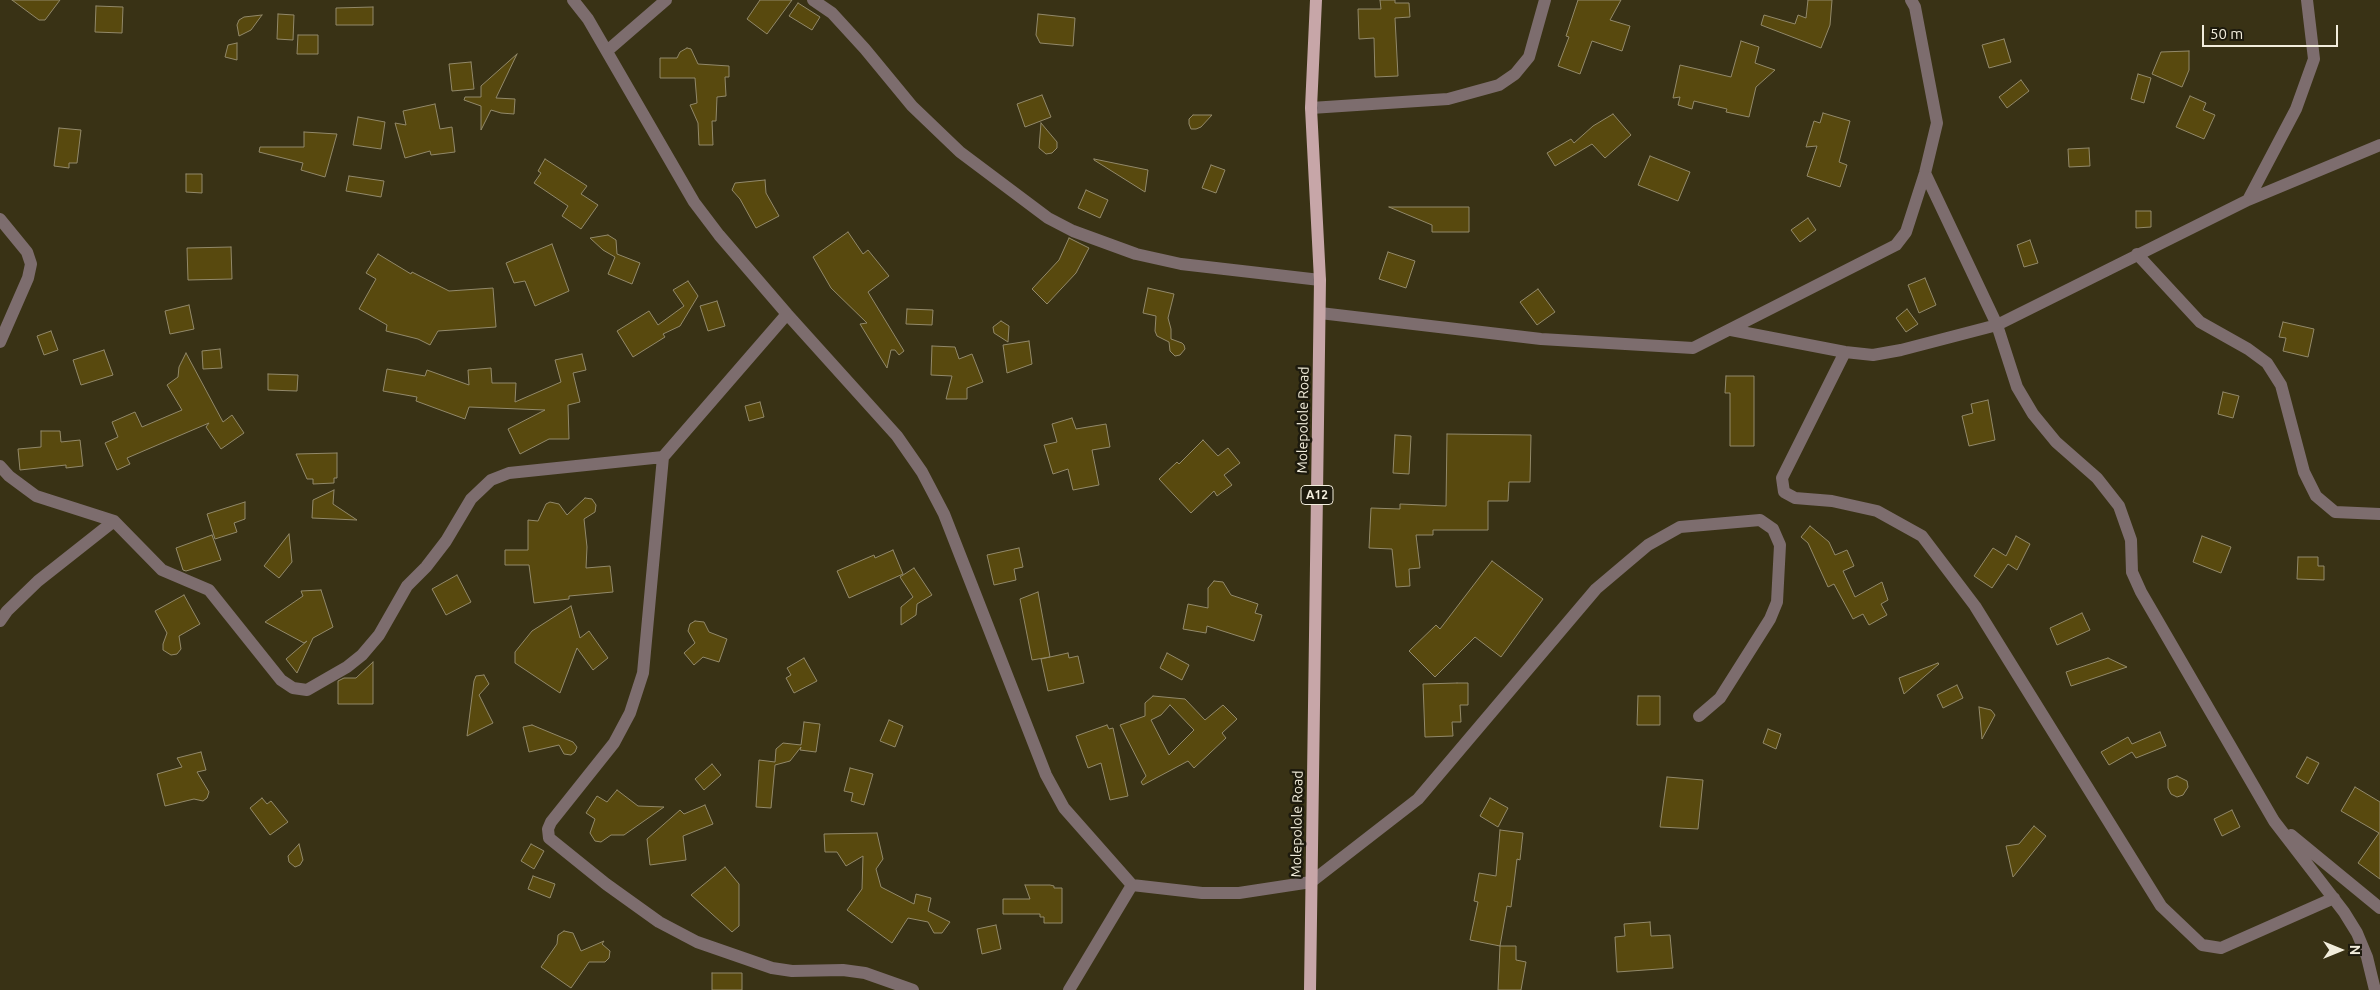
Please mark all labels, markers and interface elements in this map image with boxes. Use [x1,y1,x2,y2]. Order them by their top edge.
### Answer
scale bar [2205,15,2341,47]
text: 50 m [2210,25,2243,42]
street label: Molepolole Road [1294,366,1312,474]
road number: A12 [1301,486,1333,504]
street label: Molepolole Road [1288,770,1306,878]
north arrow [2315,925,2365,975]
text: N [2347,945,2363,955]

